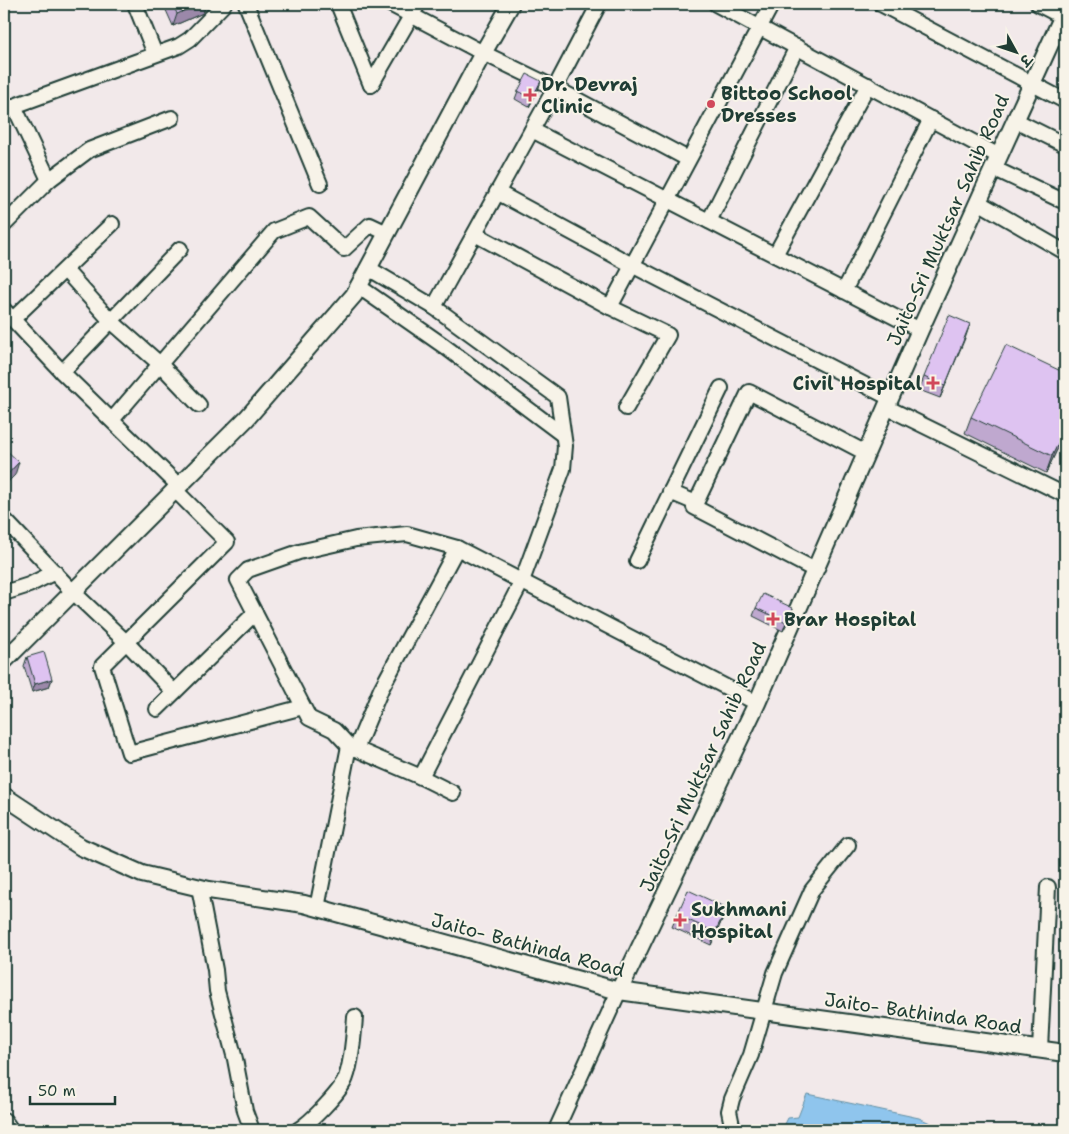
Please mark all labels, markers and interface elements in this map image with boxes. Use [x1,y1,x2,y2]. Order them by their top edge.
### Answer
north arrow [992,28,1042,78]
text: उ [1015,49,1037,71]
place label: Dr. Devraj Clinic [541,72,637,119]
place label: Bittoo School Dresses [721,81,853,128]
marker: Dr. Devraj Clinic [523,88,537,102]
street label: Jaito-Sri Muktsar Sahib Road [881,90,1015,350]
marker: Bittoo School Dresses [705,98,717,110]
place label: Civil Hospital [793,371,922,396]
marker: Civil Hospital [926,376,940,390]
place label: Brar Hospital [784,607,917,632]
marker: Brar Hospital [766,612,780,626]
street label: Jaito-Sri Muktsar Sahib Road [634,638,772,896]
place label: Sukhmani Hospital [691,897,787,944]
street label: Jaito- Bathinda Road [428,907,628,983]
marker: Sukhmani Hospital [673,913,687,927]
street label: Jaito- Bathinda Road [823,987,1023,1039]
scale bar [30,1074,115,1106]
text: 50 m [38,1081,76,1101]

